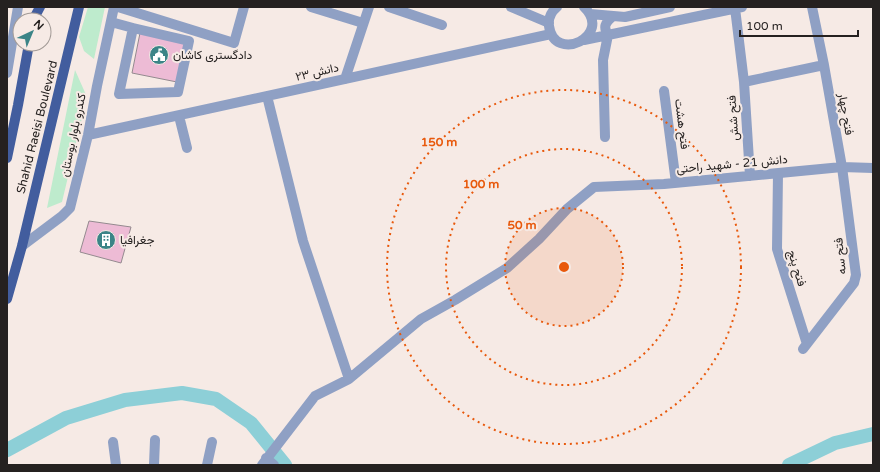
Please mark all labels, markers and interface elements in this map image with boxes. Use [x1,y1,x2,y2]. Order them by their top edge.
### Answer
north arrow [12,12,52,52]
scale bar [740,12,858,38]
text: N [31,17,46,33]
text: 100 m [746,19,783,33]
public building icon: دادگستری کاشان [148,44,170,66]
place label: دادگستری کاشان [173,48,253,63]
street label: Shahid Raeisi Boulevard [14,59,60,195]
street label: دانش ۲۳ [294,60,341,85]
street label: فتح چهار [833,91,857,136]
street label: کندرو بلوار بوستان [57,92,90,178]
street label: فتح شش [724,95,744,141]
street label: فتح هشت [670,98,692,150]
text: 150 m [421,135,457,149]
street label: دانش 21 - شهید راحتی [676,152,789,177]
text: 100 m [463,177,499,191]
text: 50 m [507,218,537,232]
building icon: جغرافیا [95,229,117,251]
place label: جغرافیا [120,233,154,248]
street label: فتح سه [831,237,851,275]
street label: فتح پنج [783,248,809,288]
centre of rings [557,260,571,274]

